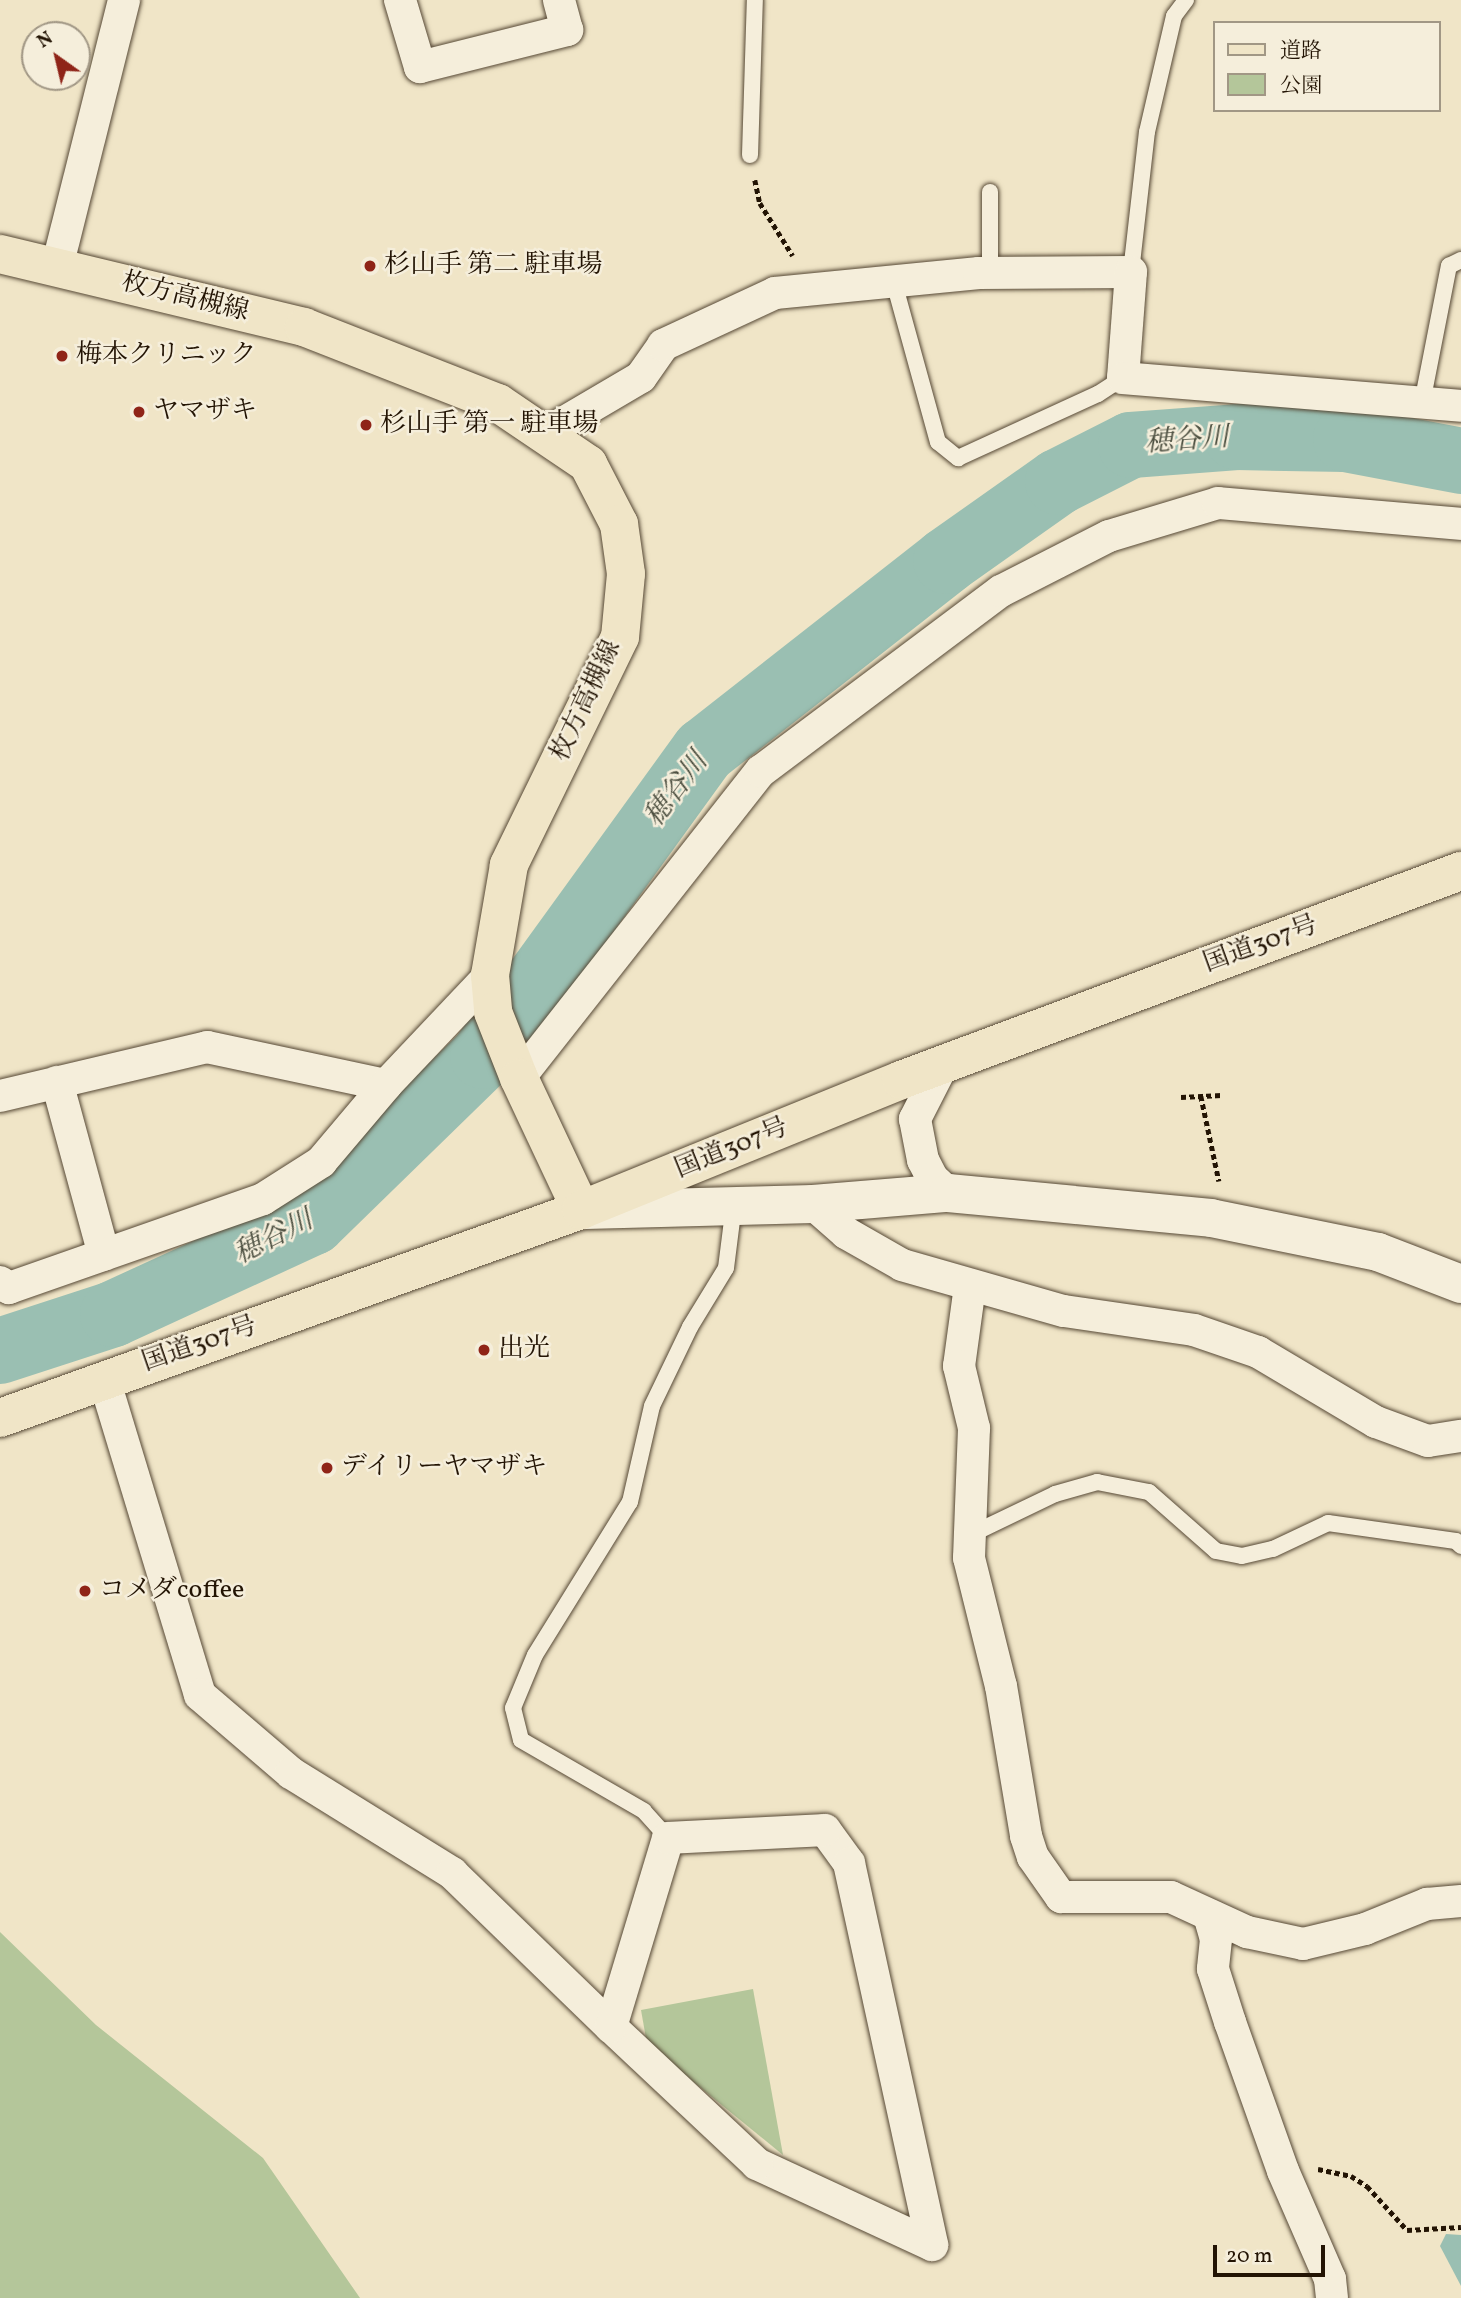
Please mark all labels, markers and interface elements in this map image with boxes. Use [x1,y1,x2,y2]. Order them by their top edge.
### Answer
north arrow [21,21,91,91]
legend [1212,21,1440,112]
text: N [32,26,58,55]
text: 道路 [1280,37,1322,66]
text: 公園 [1280,72,1322,101]
place label: 杉山手 第二 駐車場 [384,250,602,282]
marker: 杉山手 第二 駐車場 [362,258,378,274]
street label: 枚方高槻線 [118,267,252,329]
place label: 梅本クリニック [76,340,258,372]
marker: 梅本クリニック [54,348,70,364]
place label: ヤマザキ [153,396,257,428]
marker: ヤマザキ [131,404,147,420]
place label: 杉山手 第一 駐車場 [380,409,598,441]
marker: 杉山手 第一 駐車場 [358,417,374,433]
water label: 穂谷川 [1144,421,1230,461]
street label: 枚方高槻線 [545,635,629,767]
water label: 穂谷川 [638,746,716,834]
street label: 国道307号 [1200,910,1322,980]
street label: 国道307号 [671,1112,793,1186]
water label: 穂谷川 [229,1204,319,1272]
street label: 国道307号 [139,1311,261,1379]
place label: 出光 [498,1334,550,1366]
marker: 出光 [476,1342,492,1358]
place label: デイリーヤマザキ [341,1452,549,1484]
marker: デイリーヤマザキ [319,1460,335,1476]
place label: コメダcoffee [99,1575,244,1607]
marker: コメダcoffee [77,1583,93,1599]
scale bar [1216,2232,1328,2276]
text: 20 m [1226,2242,1272,2271]

